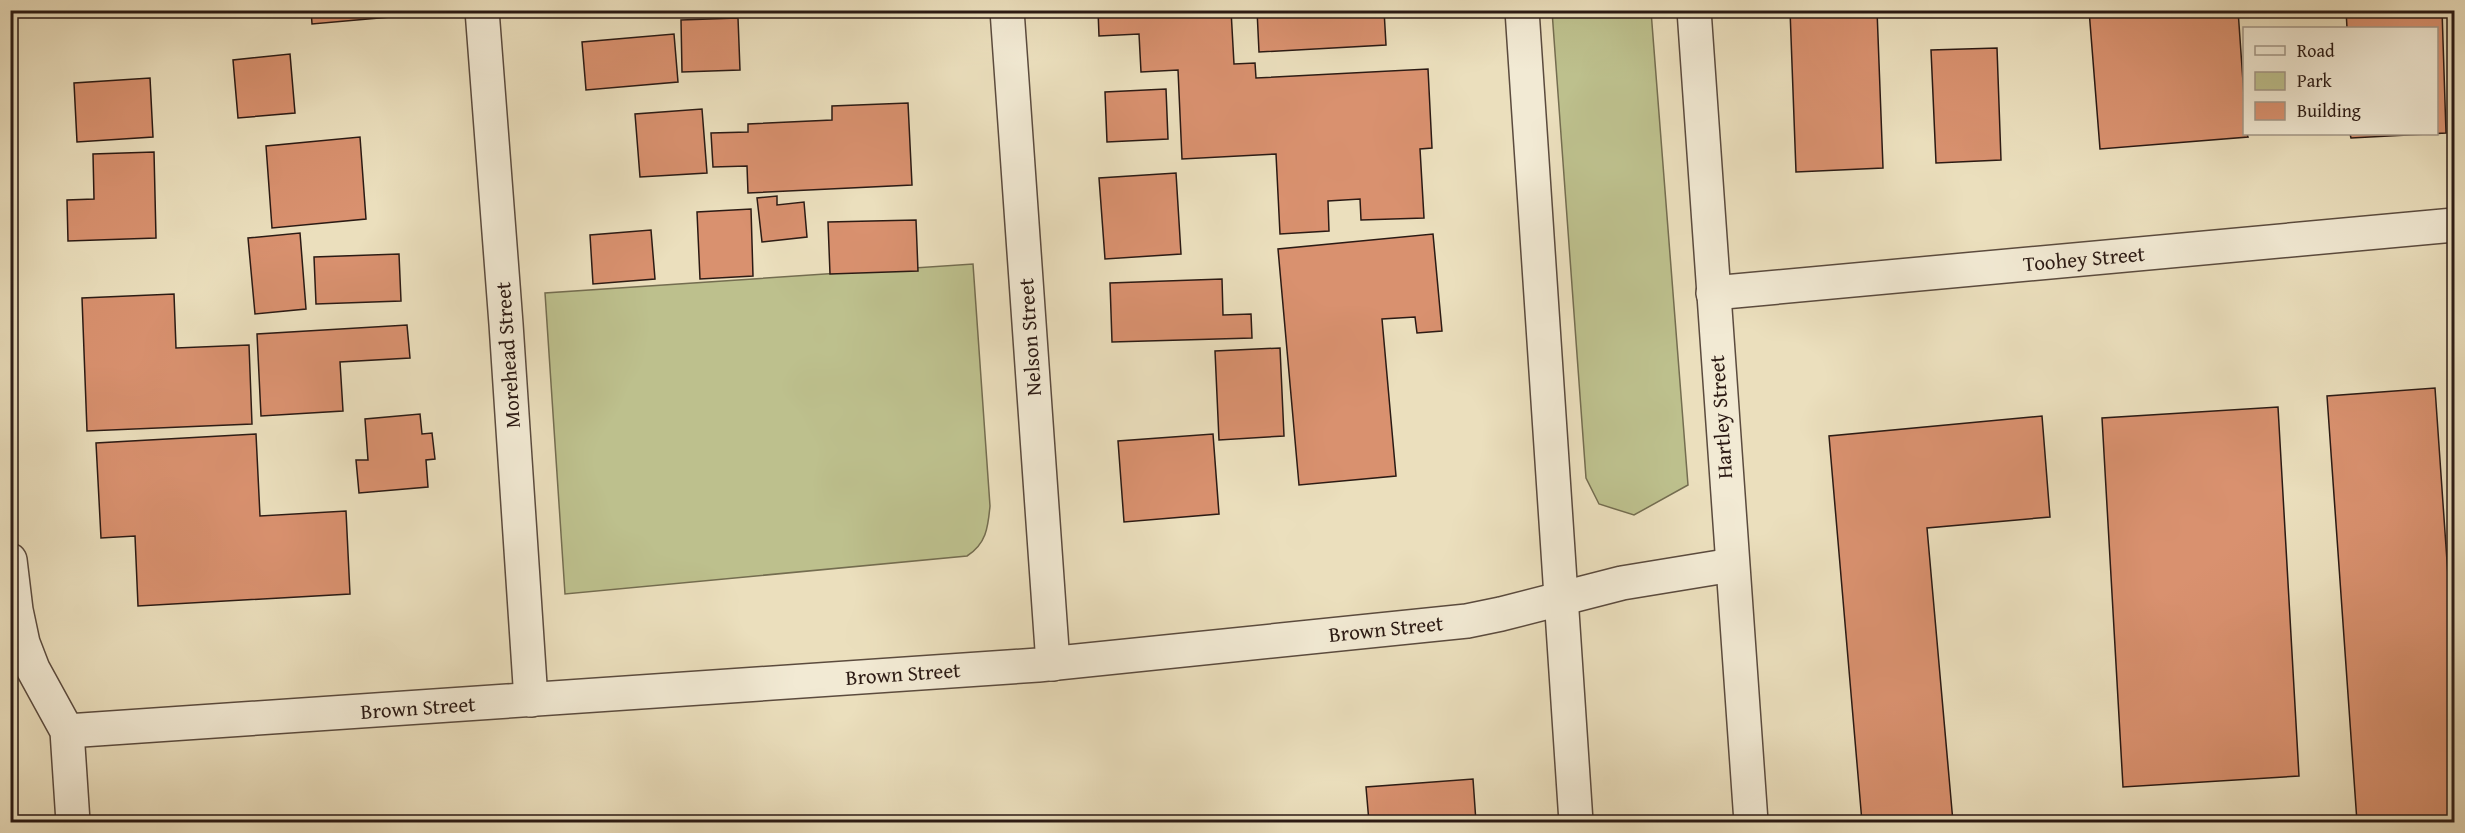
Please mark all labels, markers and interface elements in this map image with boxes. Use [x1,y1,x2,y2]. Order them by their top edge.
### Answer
legend [2243,27,2438,135]
text: Road [2297,37,2335,64]
text: Park [2297,67,2333,94]
text: Building [2297,97,2361,124]
street label: Toohey Street [2022,238,2147,279]
street label: Nelson Street [1010,276,1049,397]
street label: Morehead Street [487,280,528,429]
street label: Hartley Street [1701,354,1740,480]
street label: Brown Street [1327,607,1445,650]
street label: Brown Street [844,654,962,693]
street label: Brown Street [359,688,477,727]

